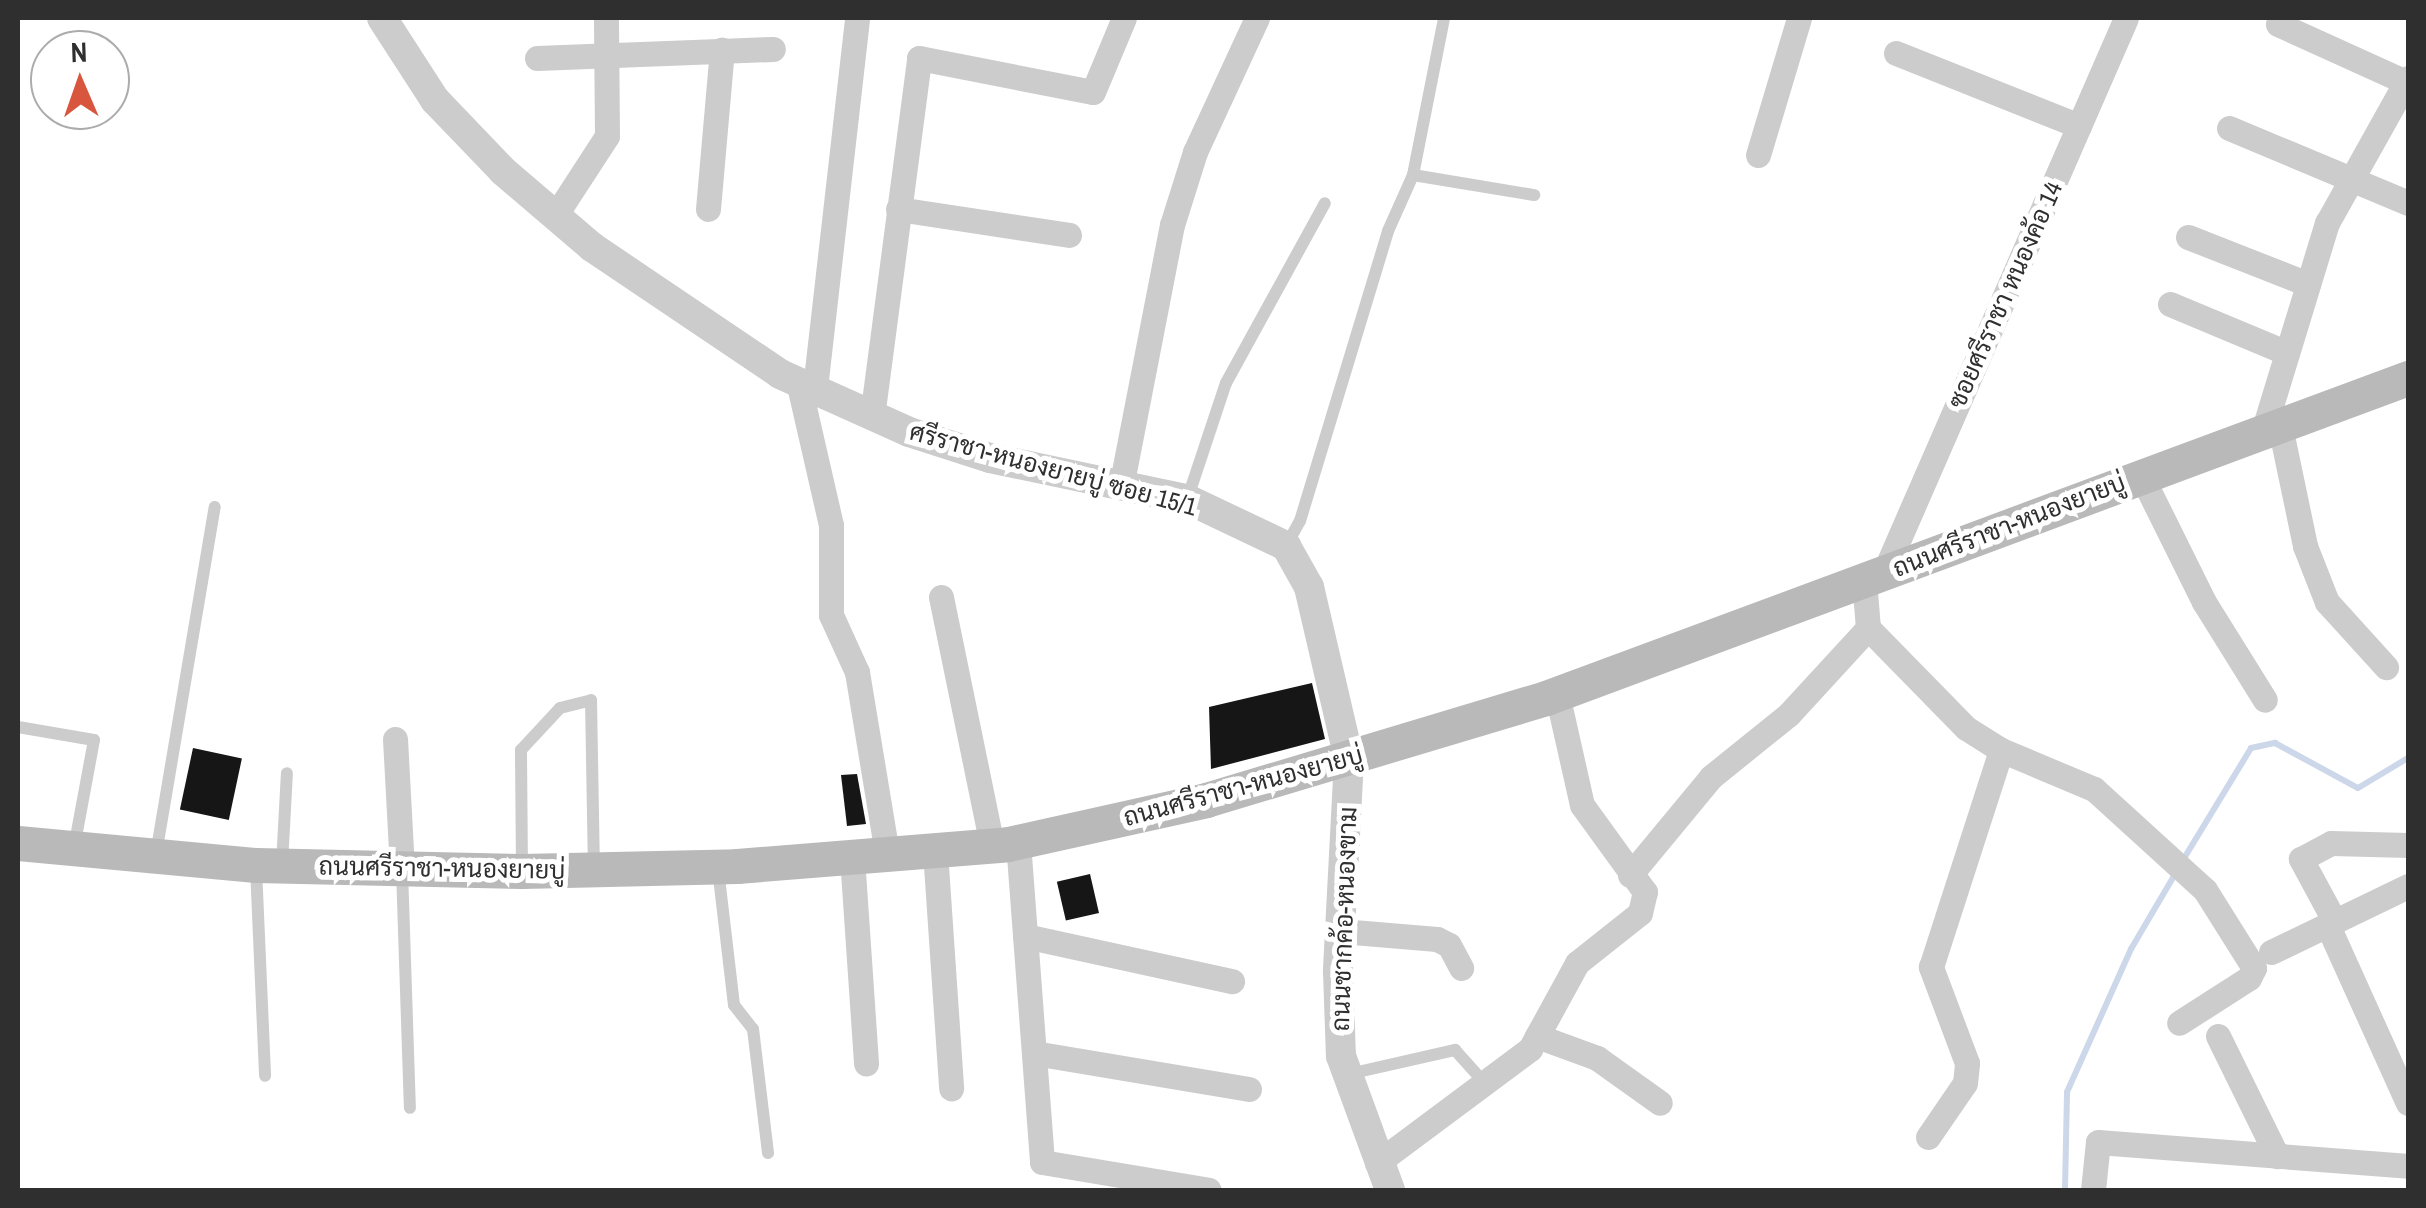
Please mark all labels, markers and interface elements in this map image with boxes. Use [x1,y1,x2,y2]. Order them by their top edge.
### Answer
north arrow [30,30,130,130]
text: N [70,33,88,71]
street label: ซอยศรีราชา หนองค้อ 14 [1942,177,2068,413]
street label: ศรีราชา-หนองยายบู่ ซอย 15/1 [906,416,1200,522]
street label: ถนนศรีราชา-หนองยายบู่ [1889,467,2129,583]
street label: ถนนศรีราชา-หนองยายบู่ [1120,740,1366,832]
street label: ถนนชากค้อ-หนองขาม [1325,806,1363,1032]
street label: ถนนศรีราชา-หนองยายบู่ [318,851,566,885]

